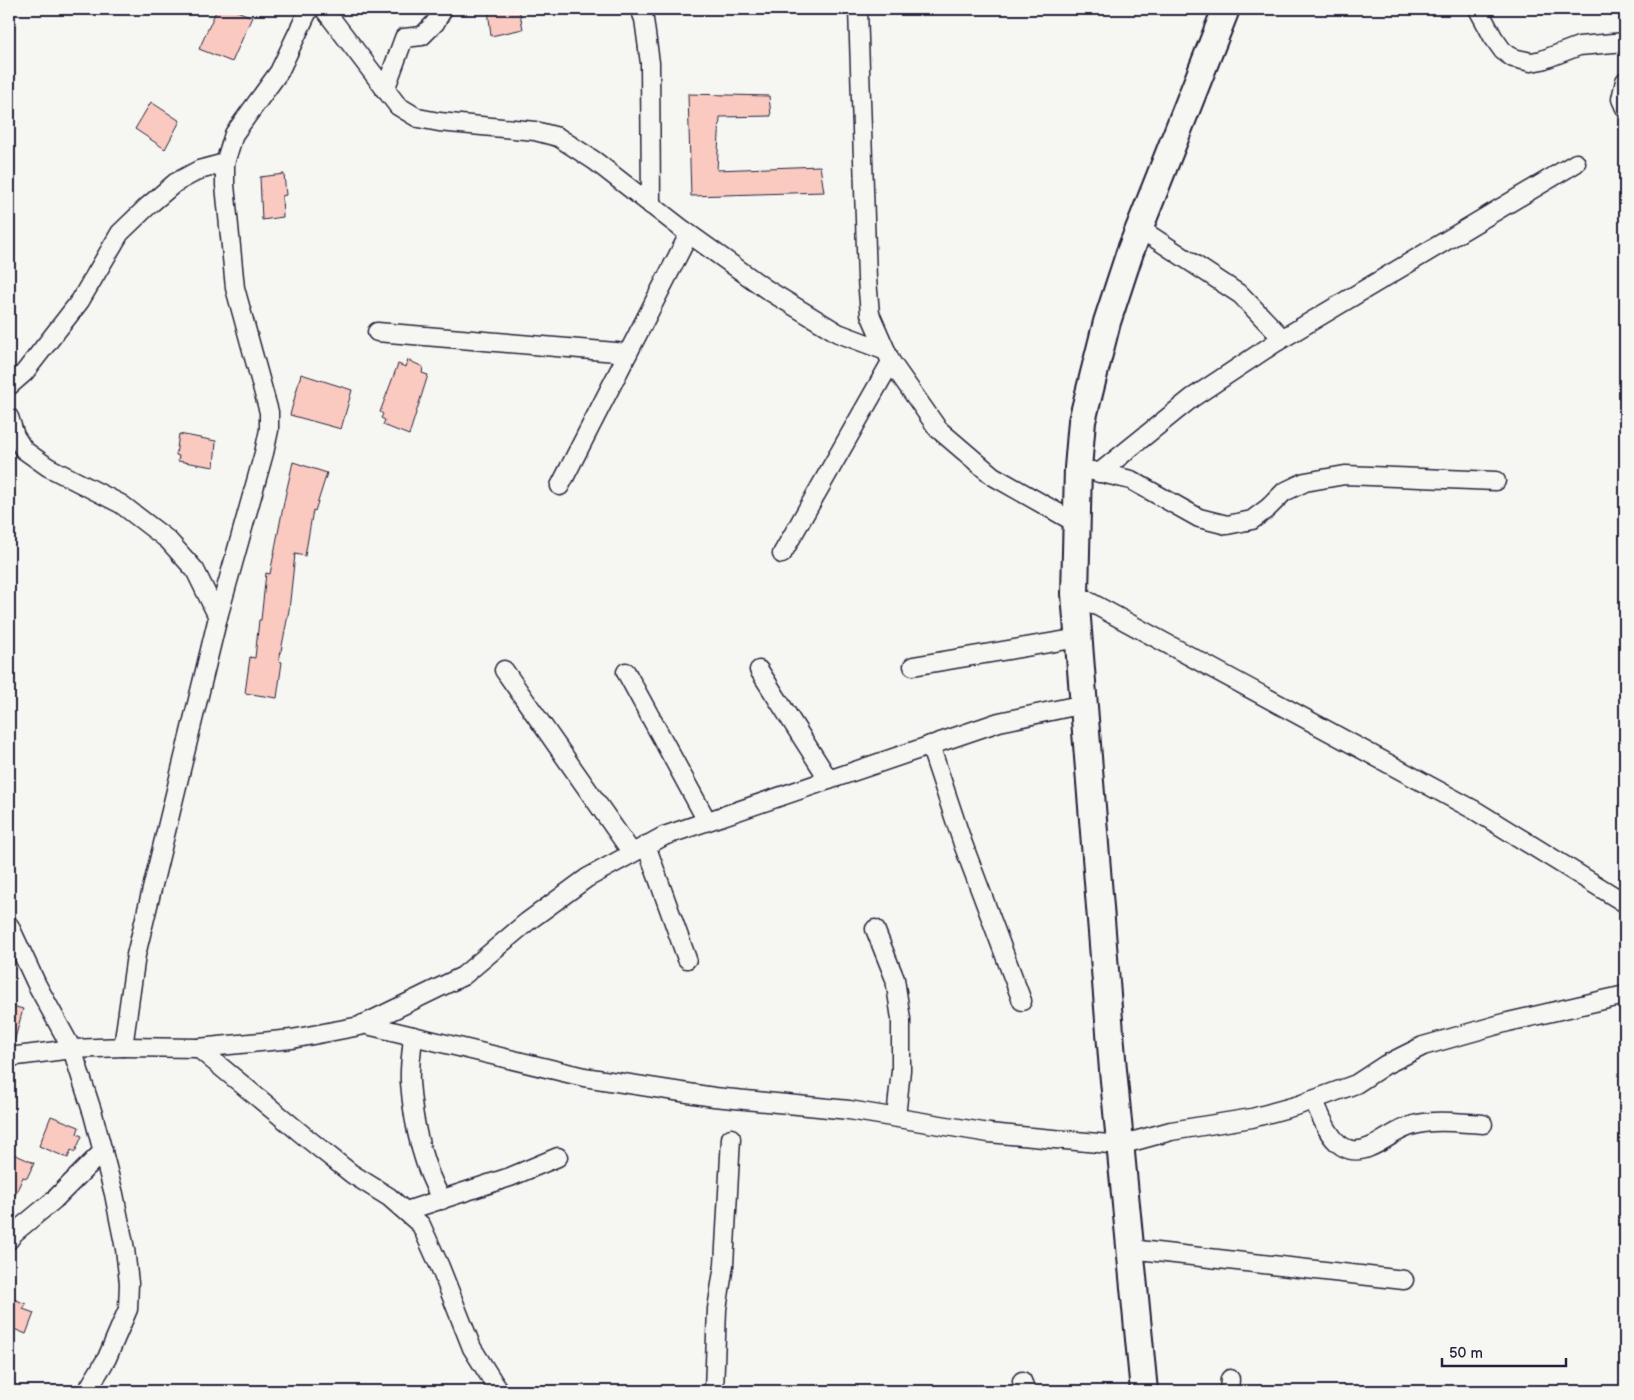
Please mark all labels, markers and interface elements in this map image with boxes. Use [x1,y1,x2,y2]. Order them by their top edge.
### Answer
scale bar [1442,1335,1565,1367]
text: 50 m [1449,1344,1483,1363]

